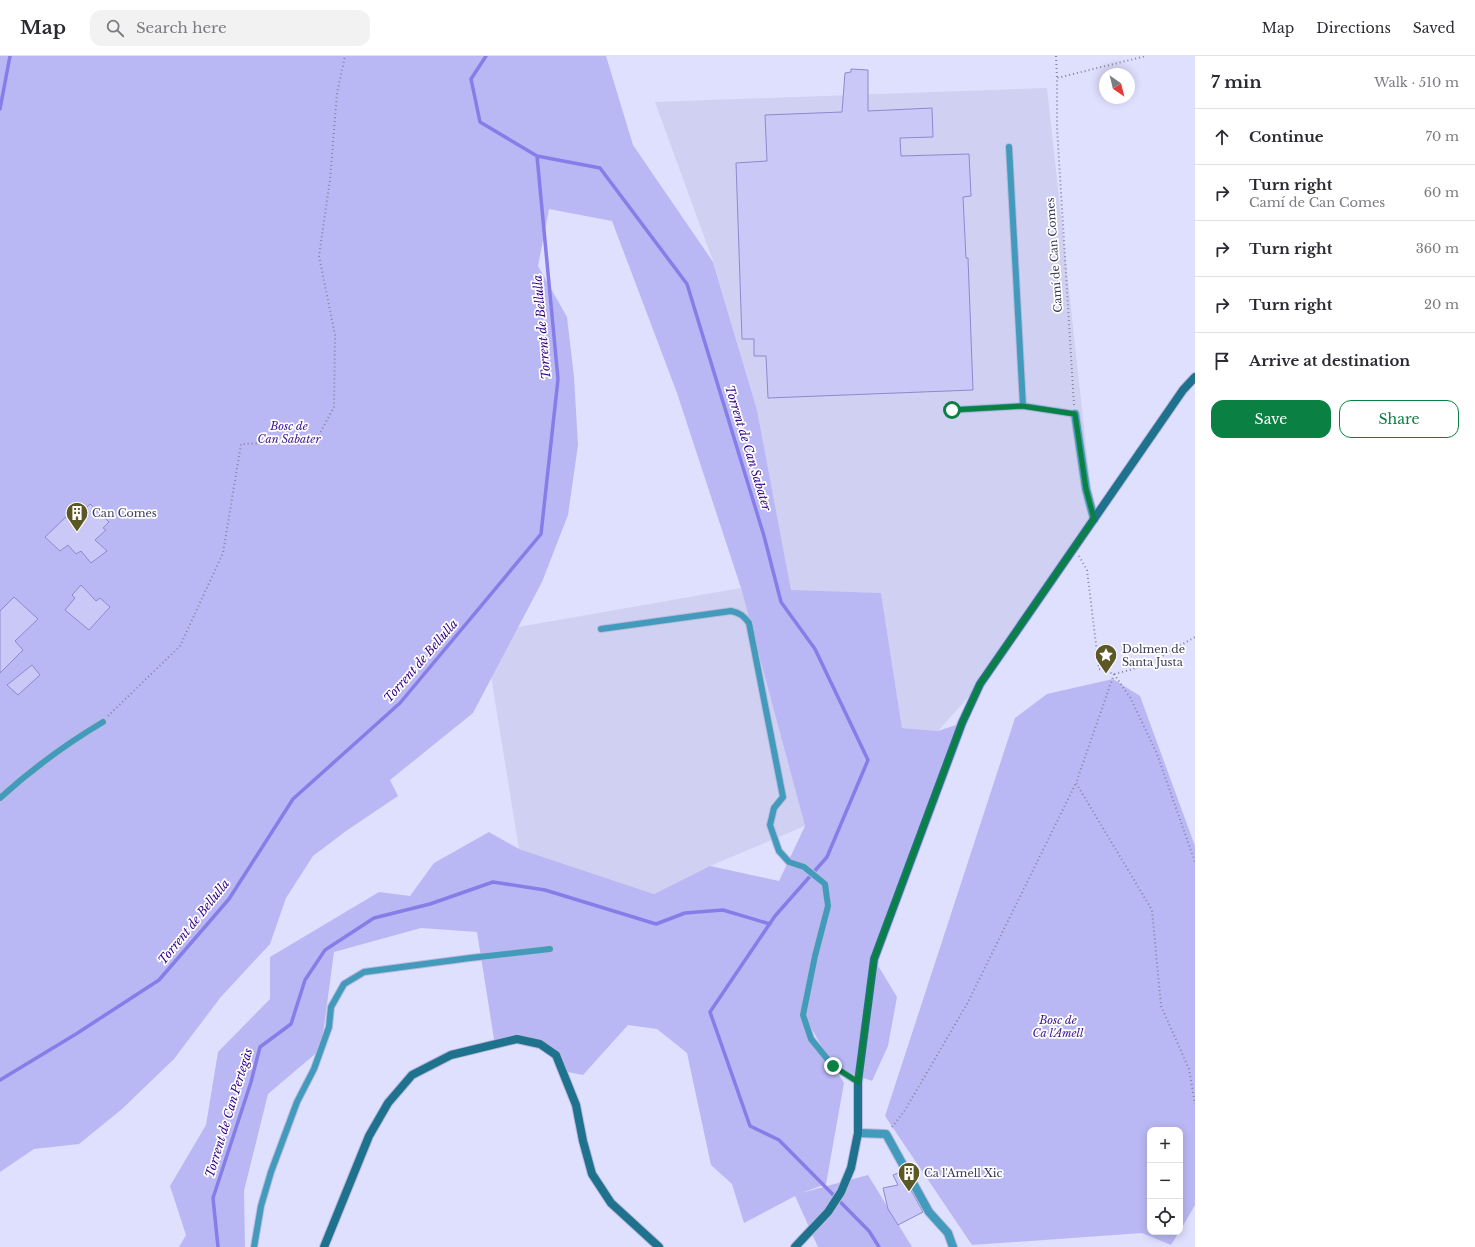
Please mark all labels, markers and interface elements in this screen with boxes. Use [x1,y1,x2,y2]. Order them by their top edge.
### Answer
search box [90,10,370,46]
text: Map [20,16,66,39]
icon: search [104,17,126,39]
text: Search here [136,18,227,37]
text: Map [1262,19,1294,37]
text: Directions [1316,19,1391,37]
text: Saved [1413,19,1455,37]
north arrow [1099,68,1135,104]
text: 7 min [1211,72,1262,93]
text: Walk · 510 m [1374,74,1459,91]
icon: ahead [1211,126,1233,148]
text: Continue [1249,127,1324,146]
text: 70 m [1426,128,1459,145]
text: Turn right [1249,175,1332,194]
icon: right [1211,182,1233,204]
text: 60 m [1424,184,1459,201]
text: Camí de Can Comes [1249,194,1385,211]
street label: Camí de Can Comes [1043,197,1065,313]
icon: right [1211,238,1233,260]
text: Turn right [1249,239,1332,258]
text: 360 m [1416,240,1459,257]
water label: Torrent de Bellulla [529,274,554,380]
icon: right [1211,294,1233,316]
text: Turn right [1249,295,1332,314]
text: 20 m [1424,296,1459,313]
icon: arrive [1211,350,1233,372]
text: Arrive at destination [1249,351,1410,370]
water label: Torrent de Can Sabater [722,383,775,513]
button: Save [1211,400,1331,438]
button: Share [1339,400,1459,438]
route start [943,401,961,419]
park label: Bosc de Can Sabater [258,419,321,446]
building icon: Can Comes [64,500,90,533]
place label: Can Comes [92,506,157,520]
water label: Torrent de Bellulla [381,616,461,705]
place icon: Dolmen de Santa Justa [1093,642,1119,675]
place label: Dolmen de Santa Justa [1122,642,1185,669]
water label: Torrent de Bellulla [155,876,233,967]
park label: Bosc de Ca l'Amell [1033,1013,1084,1040]
water label: Torrent de Can Pertegàs [202,1046,255,1179]
route end [824,1057,842,1075]
map controls [1147,1127,1183,1235]
button: + [1147,1127,1183,1163]
building icon: Ca l'Amell Xic [896,1160,922,1193]
button: − [1147,1163,1183,1199]
place label: Ca l'Amell Xic [924,1166,1003,1180]
button: locate [1147,1199,1183,1235]

